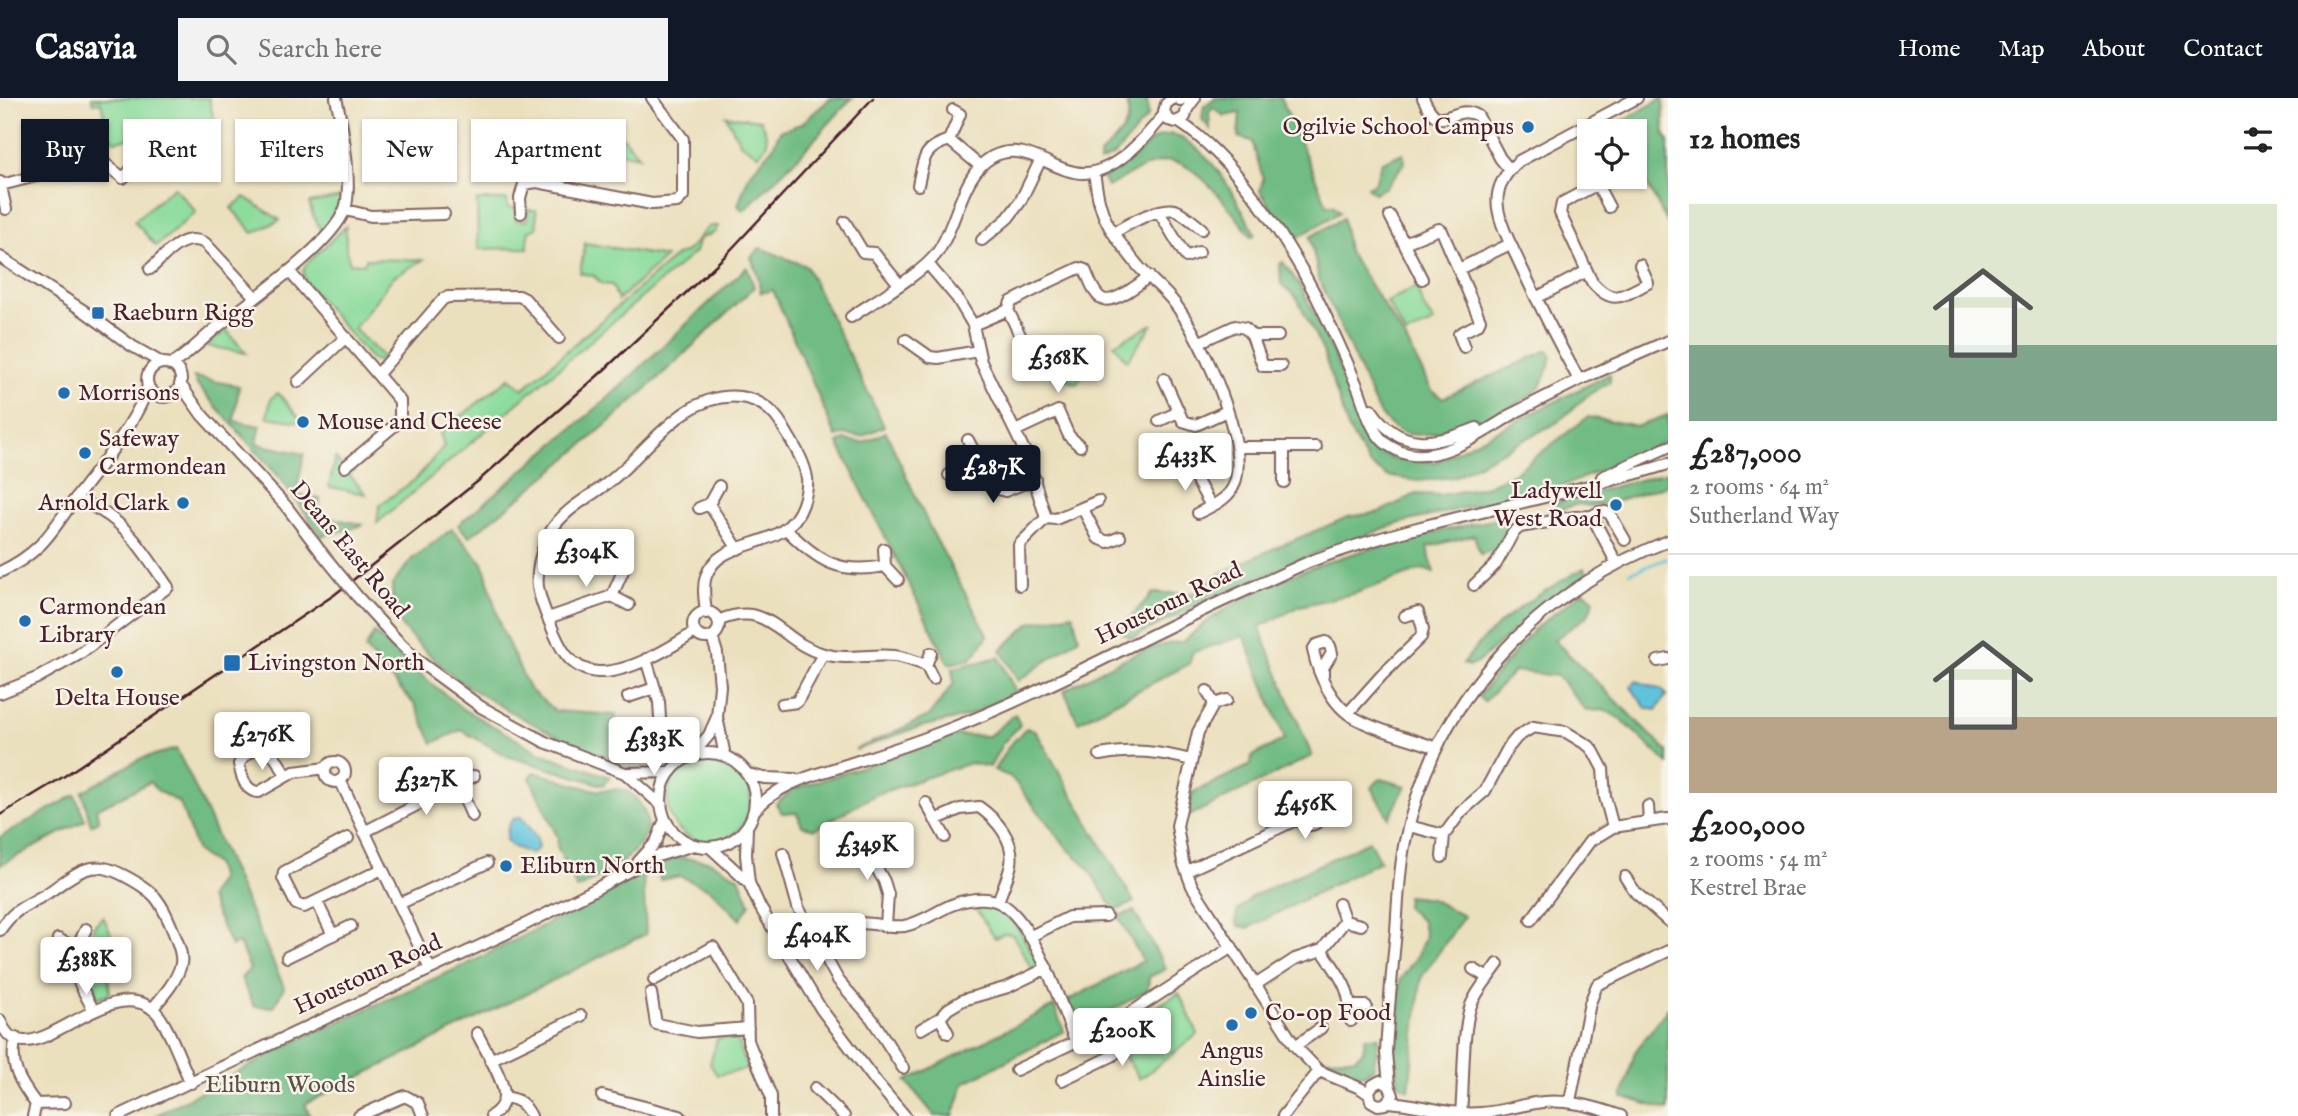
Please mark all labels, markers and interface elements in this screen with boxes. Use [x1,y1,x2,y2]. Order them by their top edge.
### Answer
search box [178,18,668,81]
text: Casavia [35,28,136,70]
icon: search [202,30,240,68]
text: Search here [258,33,382,66]
text: Home [1898,34,1961,65]
text: Map [1999,34,2045,65]
text: About [2083,34,2145,65]
text: Contact [2183,34,2263,65]
place label: Ogilvie School Campus [1282,112,1514,143]
chip: Buy [21,119,109,182]
chip: Rent [123,119,221,182]
chip: Filters [235,119,348,182]
chip: New [362,119,457,182]
chip: Apartment [471,119,626,182]
marker: Ogilvie School Campus [1520,119,1536,135]
map controls [1577,119,1647,189]
button: locate [1577,119,1647,189]
text: 12 homes [1689,121,1800,159]
icon: filters [2239,121,2277,159]
icon: home [1920,250,2046,376]
place label: Raeburn Rigg [112,298,255,329]
marker: Raeburn Rigg [90,305,106,321]
pin: £368K [1009,336,1107,395]
text: £368K [1028,343,1088,372]
place label: Morrisons [78,378,180,409]
marker: Morrisons [56,385,72,401]
place label: Mouse and Cheese [317,407,502,438]
marker: Mouse and Cheese [295,414,311,430]
place label: Safeway Carmondean [99,424,227,483]
pin: £433K [1136,434,1234,493]
text: £287,000 [1689,435,1802,473]
text: £433K [1154,441,1216,470]
marker: Safeway Carmondean [77,445,93,461]
pin: £287K [944,446,1042,505]
text: £287K [961,453,1025,482]
text: 2 rooms · 64 m² [1689,473,1829,502]
street label: Deans East Road [282,475,416,625]
place label: Ladywell West Road [1493,476,1602,535]
place label: Arnold Clark [37,488,169,519]
marker: Arnold Clark [175,495,191,511]
marker: Ladywell West Road [1608,497,1624,513]
text: Sutherland Way [1689,502,1839,531]
pin: £304K [537,530,635,589]
text: £304K [554,537,618,566]
street label: Houstoun Road [1090,555,1248,653]
place label: Carmondean Library [39,592,167,651]
marker: Carmondean Library [17,613,33,629]
icon: home [1920,622,2046,748]
place label: Livingston North [248,648,425,679]
marker: Livingston North [222,653,242,673]
marker: Delta House [109,664,125,680]
place label: Delta House [54,683,180,714]
pin: £276K [213,712,311,772]
pin: £383K [605,718,703,777]
text: £276K [230,720,294,749]
text: £383K [625,725,683,754]
pin: £327K [377,758,475,817]
text: £327K [395,765,457,794]
pin: £456K [1256,782,1354,841]
text: £456K [1274,789,1336,818]
text: £200,000 [1689,807,1806,845]
pin: £349K [818,822,916,882]
text: £349K [836,830,898,859]
text: 2 rooms · 54 m² [1689,845,1828,874]
place label: Eliburn North [520,851,665,882]
marker: Eliburn North [498,858,514,874]
text: Kestrel Brae [1689,874,1807,903]
pin: £404K [768,914,866,973]
text: £404K [784,921,850,950]
street label: Houstoun Road [289,927,447,1023]
pin: £388K [37,937,135,997]
text: £388K [56,945,116,974]
place label: Co-op Food [1265,998,1391,1029]
marker: Co-op Food [1243,1005,1259,1021]
pin: £200K [1073,1009,1171,1068]
text: £200K [1089,1016,1155,1045]
marker: Angus Ainslie [1224,1017,1240,1033]
place label: Angus Ainslie [1197,1036,1266,1095]
park label: Eliburn Woods [205,1070,355,1101]

